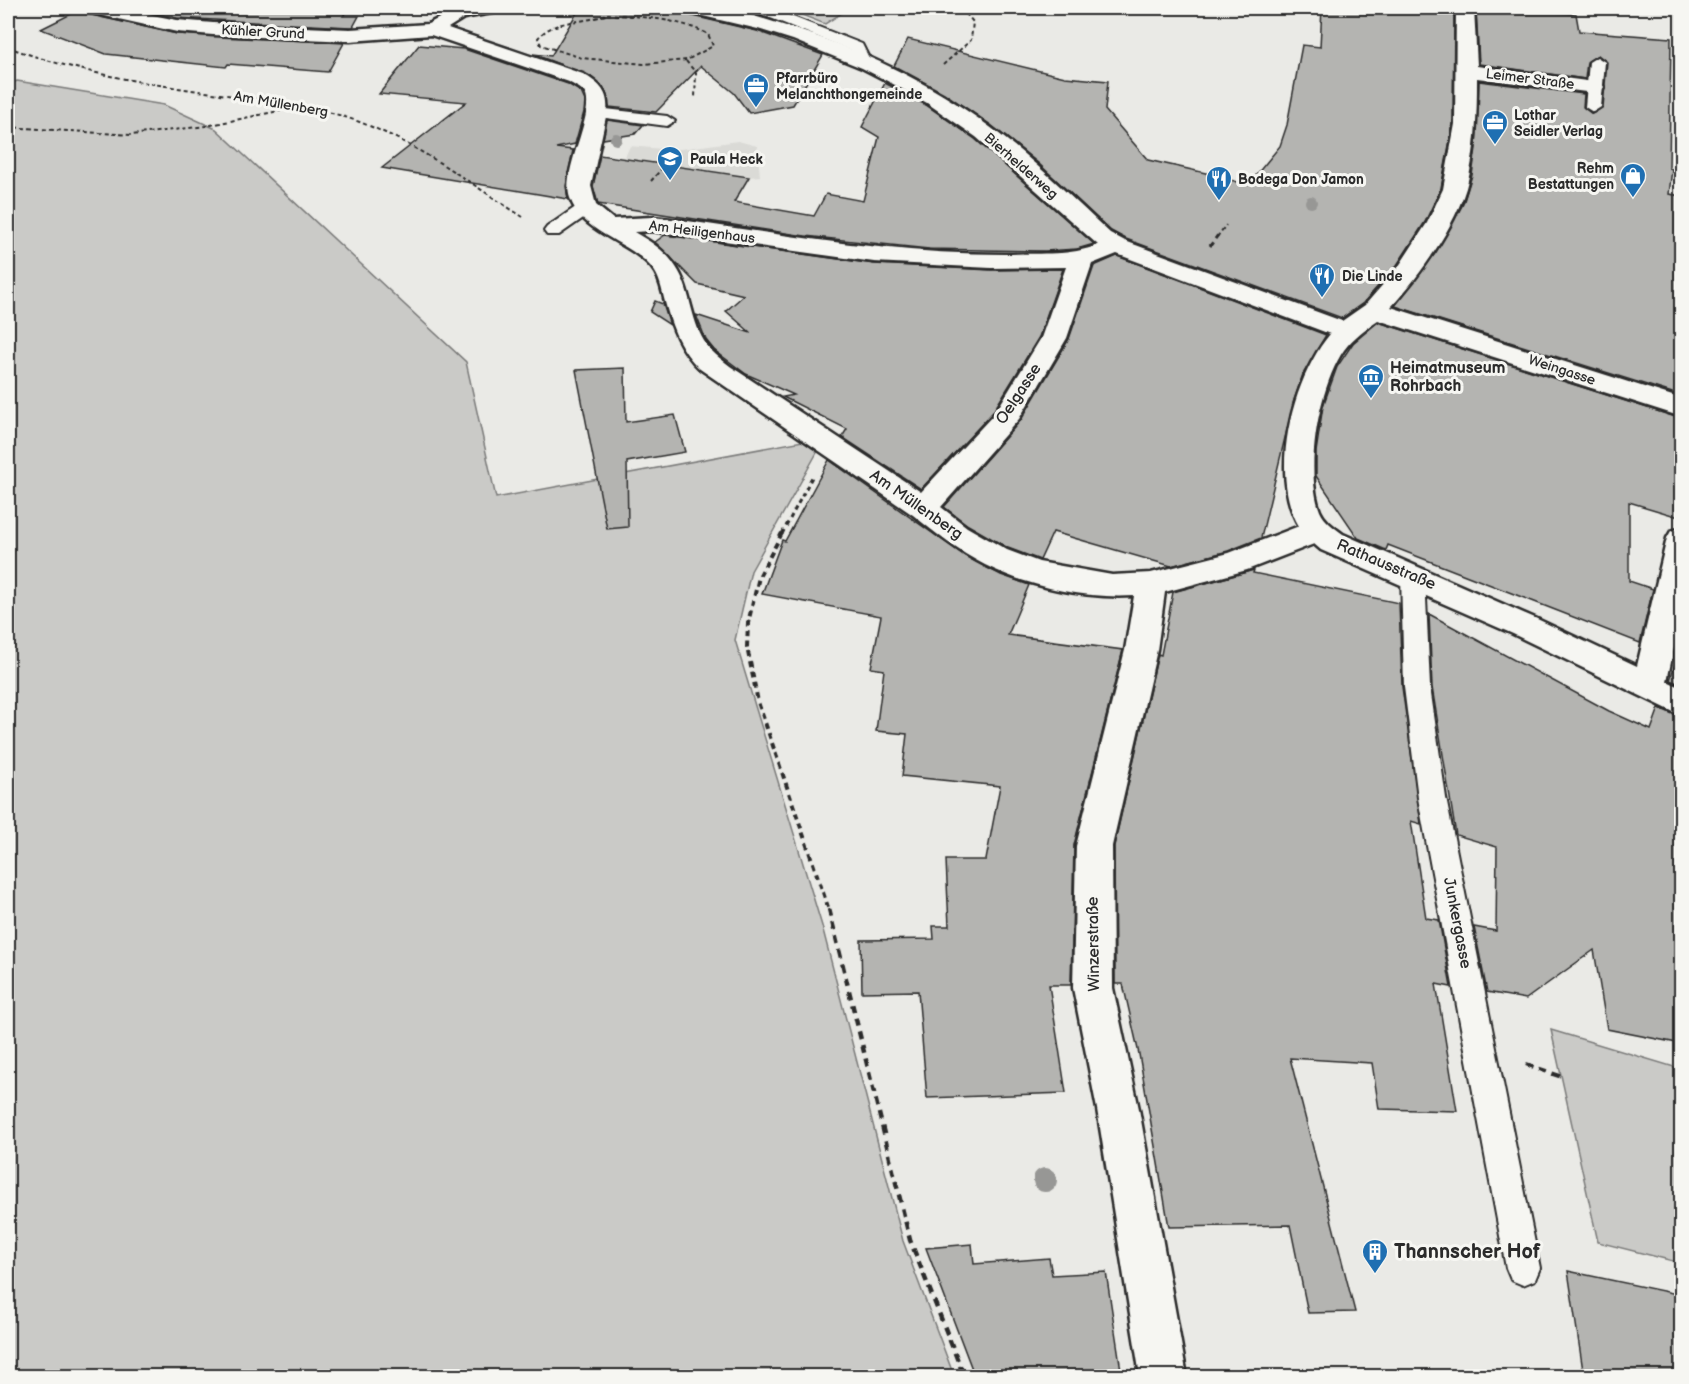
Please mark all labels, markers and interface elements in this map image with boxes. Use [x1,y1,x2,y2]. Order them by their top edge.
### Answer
street label: Kühler Grund [221,21,305,43]
street label: Leimer Straße [1485,65,1575,93]
place label: Pfarrbüro Melanchthongemeinde [776,70,922,103]
office icon: Pfarrbüro Melanchthongemeinde [741,71,771,109]
street label: Am Müllenberg [233,87,329,121]
place label: Lothar Seidler Verlag [1514,107,1603,140]
office icon: Lothar Seidler Verlag [1480,108,1510,146]
street label: Bierhelderweg [981,129,1061,203]
school or university icon: Paula Heck [655,144,685,182]
place label: Paula Heck [690,151,763,168]
place label: Rehm Bestattungen [1528,160,1614,193]
shop icon: Rehm Bestattungen [1618,161,1648,199]
restaurant icon: Bodega Don Jamon [1204,164,1234,202]
place label: Bodega Don Jamon [1238,171,1364,188]
street label: Am Heiligenhaus [648,217,756,247]
restaurant icon: Die Linde [1307,261,1337,299]
place label: Die Linde [1342,268,1403,285]
street label: Weingasse [1526,351,1598,389]
place label: Heimatmuseum Rohrbach [1390,359,1505,396]
street label: Oelgasse [992,360,1046,428]
museum icon: Heimatmuseum Rohrbach [1356,362,1386,400]
street label: Am Müllenberg [866,466,966,544]
street label: Rathausstraße [1334,536,1439,595]
street label: Junkergasse [1439,876,1475,971]
street label: Winzerstraße [1084,896,1104,992]
building icon: Thannscher Hof [1360,1237,1390,1275]
place label: Thannscher Hof [1394,1240,1541,1264]

